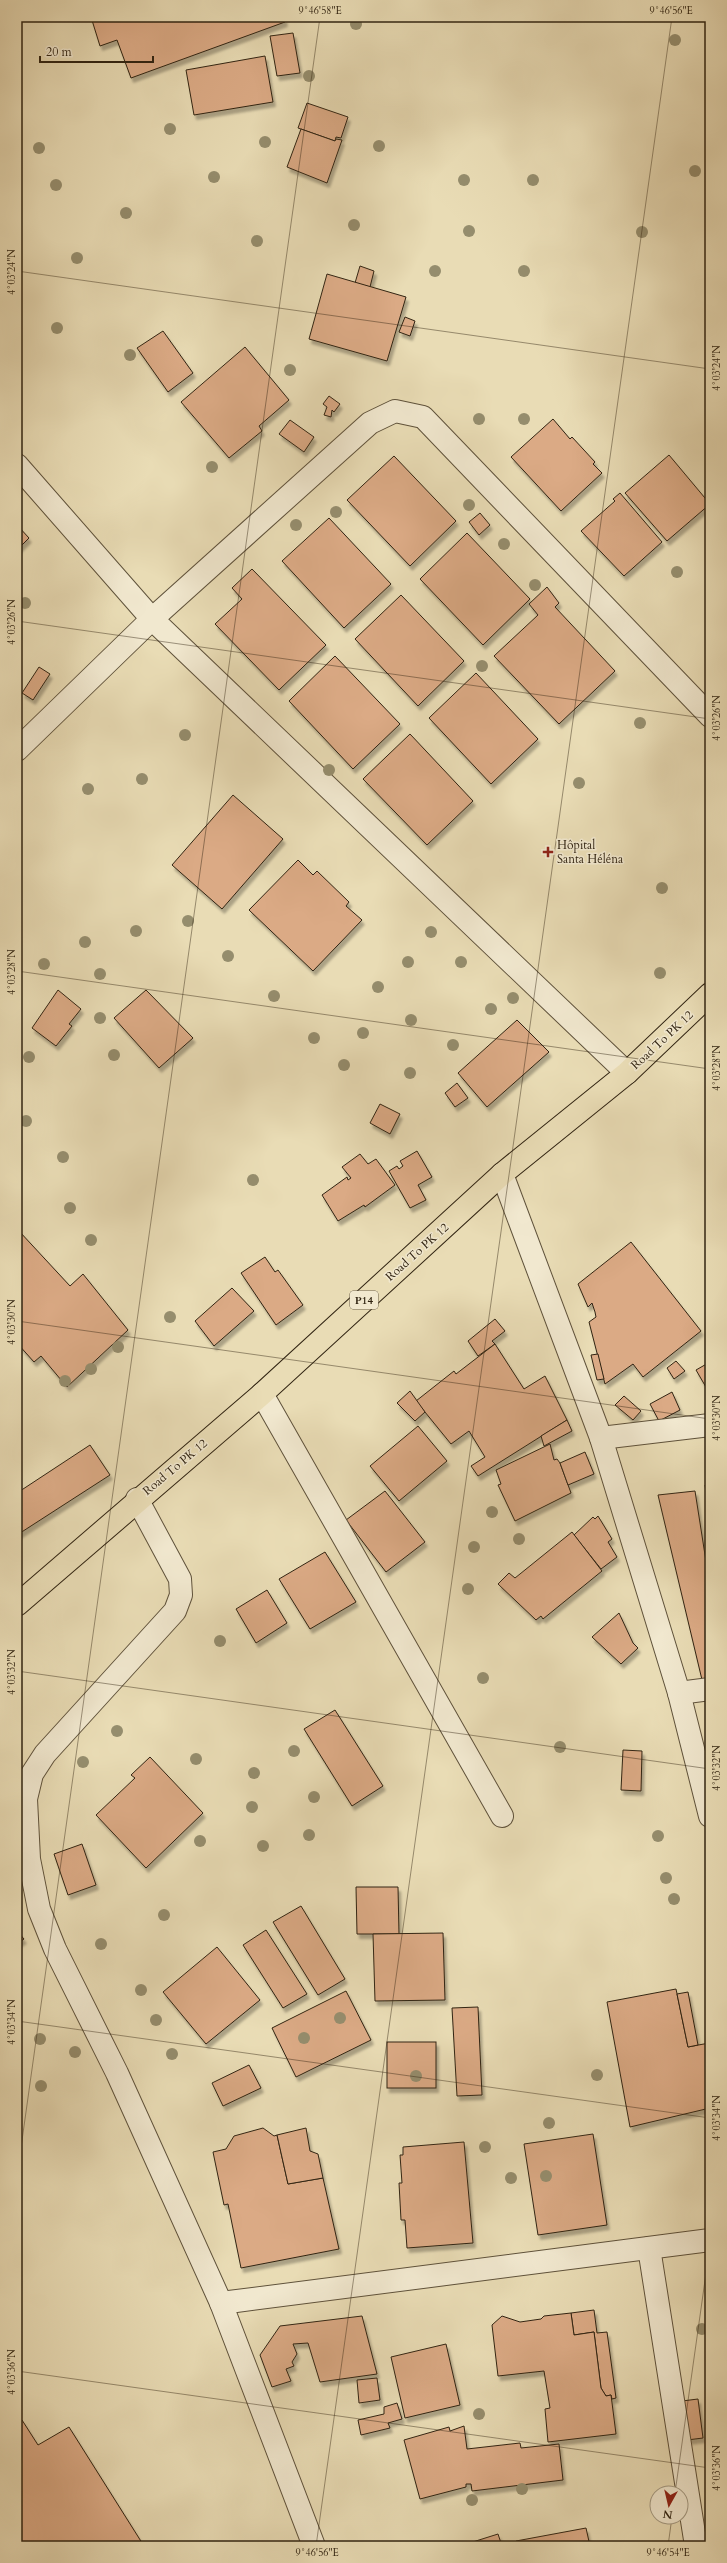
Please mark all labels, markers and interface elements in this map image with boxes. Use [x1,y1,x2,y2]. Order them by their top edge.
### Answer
text: 9°46'58"E [298,4,342,18]
text: 9°46'56"E [649,4,693,18]
scale bar [40,38,153,64]
text: 20 m [46,44,73,60]
text: 4°03'24"N [5,249,19,295]
text: 4°03'24"N [710,345,724,391]
text: 4°03'26"N [5,599,19,645]
text: 4°03'26"N [710,695,724,741]
place label: Hôpital Santa Héléna [557,837,624,867]
marker: Hôpital Santa Héléna [542,846,554,858]
text: 4°03'28"N [5,949,19,995]
street label: Road To PK 12 [627,1007,697,1073]
text: 4°03'28"N [710,1045,724,1091]
street label: Road To PK 12 [382,1219,452,1285]
road number: P14 [350,1291,378,1309]
text: 4°03'30"N [5,1299,19,1345]
text: 4°03'30"N [710,1395,724,1441]
street label: Road To PK 12 [139,1435,211,1499]
text: 4°03'32"N [5,1649,19,1695]
text: 4°03'32"N [710,1745,724,1791]
text: 4°03'34"N [5,1999,19,2045]
text: 4°03'34"N [710,2095,724,2141]
text: 4°03'36"N [5,2349,19,2395]
text: 4°03'36"N [710,2445,724,2491]
north arrow [649,2485,689,2525]
text: N [661,2506,673,2522]
text: 9°46'56"E [295,2546,339,2560]
text: 9°46'54"E [646,2546,690,2560]

